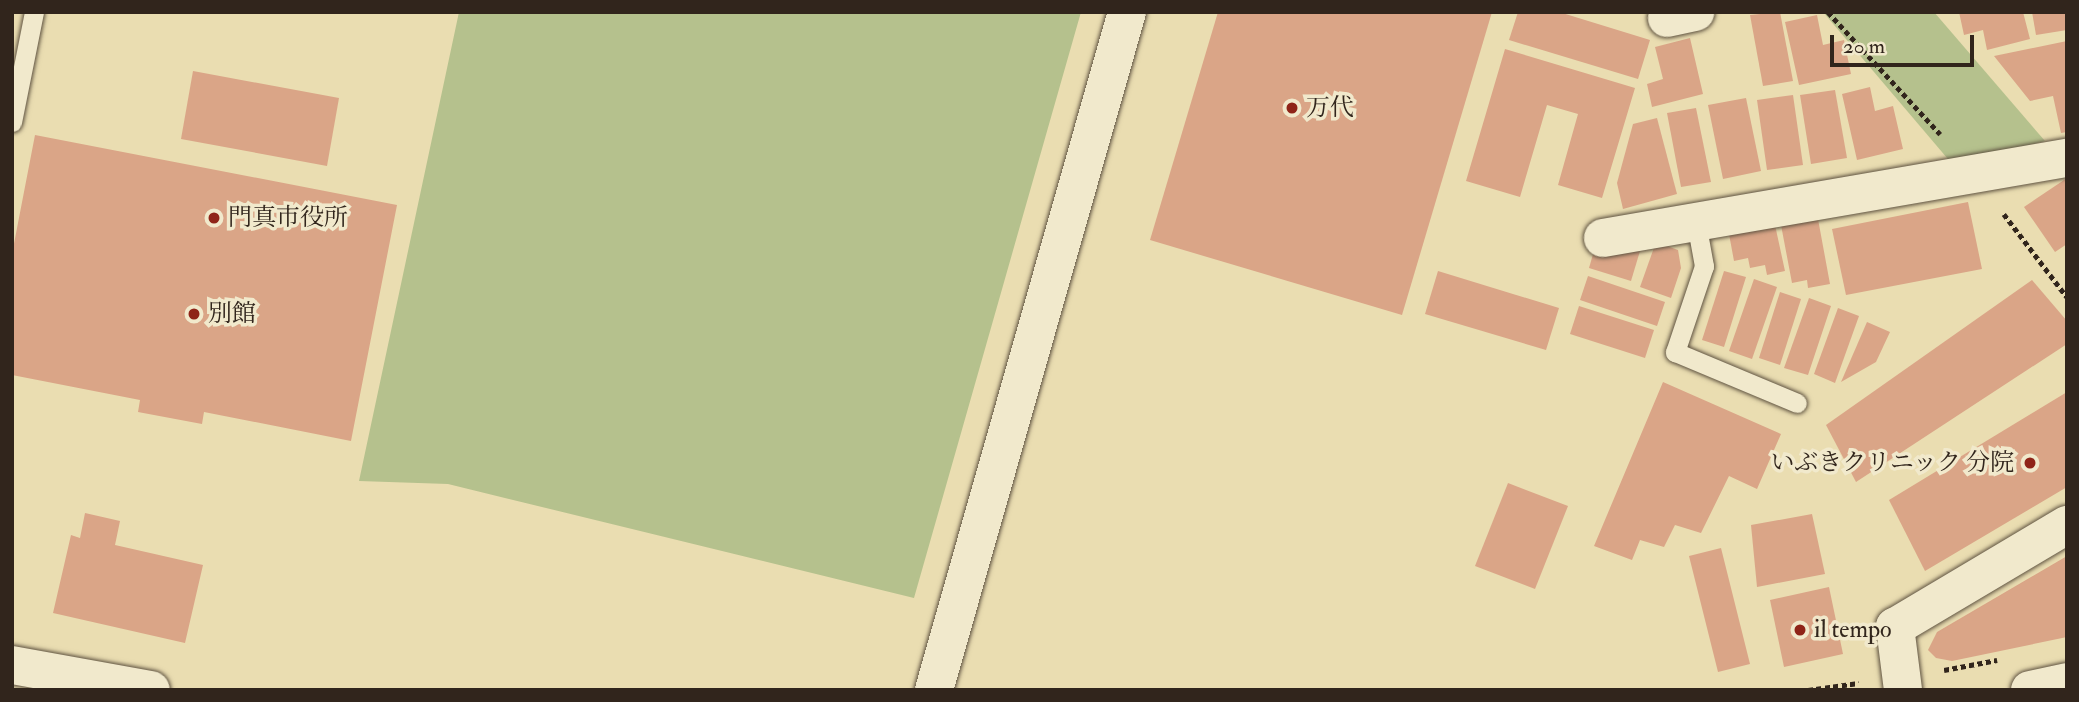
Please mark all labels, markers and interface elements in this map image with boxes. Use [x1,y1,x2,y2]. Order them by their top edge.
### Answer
scale bar [1834,21,1978,65]
text: 20 m [1843,33,1885,60]
place label: 万代 [1306,94,1354,122]
marker: 万代 [1284,100,1300,116]
place label: 門真市役所 [228,204,348,232]
marker: 門真市役所 [206,210,222,226]
place label: 別館 [208,300,256,328]
marker: 別館 [186,306,202,322]
place label: いぶきクリニック 分院 [1769,449,2014,477]
marker: いぶきクリニック 分院 [2020,453,2040,473]
place label: il tempo [1814,616,1892,644]
marker: il tempo [1792,622,1808,638]

